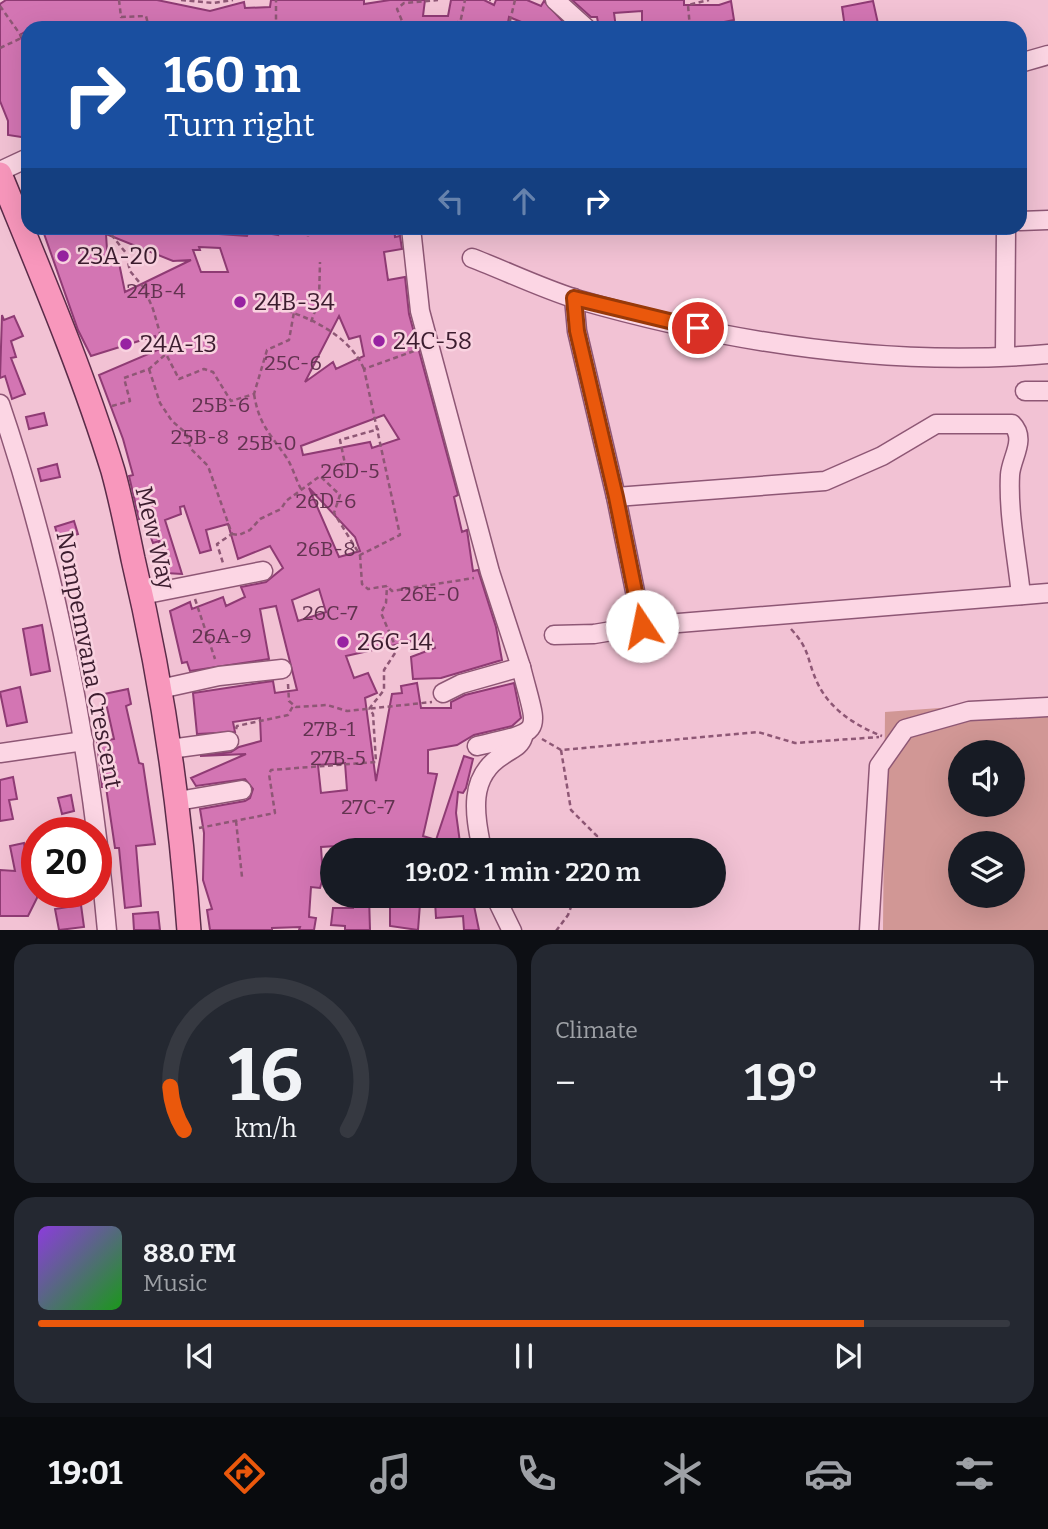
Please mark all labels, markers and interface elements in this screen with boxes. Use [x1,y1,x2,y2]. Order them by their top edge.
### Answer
text: 160 m [164,46,301,105]
icon: right [49,49,140,140]
text: Turn right [164,106,315,144]
icon: left [432,182,470,220]
icon: ahead [505,182,543,220]
icon: right [578,182,616,220]
place label: 23A-20 [77,242,158,270]
marker: 23A-20 [55,248,71,264]
house number: 24B-4 [126,278,186,304]
place label: 24B-34 [254,288,335,316]
marker: 24B-34 [232,294,248,310]
pin [668,298,728,358]
icon: arrive [679,309,717,347]
place label: 24C-58 [393,327,472,355]
place label: 24A-13 [140,330,217,358]
marker: 24C-58 [371,333,387,349]
marker: 24A-13 [118,336,134,352]
house number: 25C-6 [264,350,322,376]
house number: 25B-6 [192,392,250,418]
house number: 25B-8 [171,424,229,450]
house number: 25B-0 [237,430,297,456]
house number: 26D-5 [321,458,379,484]
street label: Mew Way [130,484,181,593]
house number: 26D-6 [296,488,356,514]
street label: Nompemvana Crescent [50,529,128,791]
house number: 26B-8 [296,536,356,562]
house number: 26E-0 [400,581,460,607]
position arrow [605,589,679,663]
house number: 26C-7 [302,600,358,626]
house number: 26A-9 [192,623,252,649]
place label: 26C-14 [357,628,433,656]
marker: 26C-14 [335,634,351,650]
house number: 27B-1 [303,716,356,742]
map controls [948,740,1025,908]
button: sound [948,740,1025,817]
house number: 27B-5 [310,745,366,771]
house number: 27C-7 [341,794,395,820]
speed limit sign: 20 [21,817,112,908]
button: layers [948,831,1025,908]
text: 19:02 · 1 min · 220 m [405,857,641,888]
text: Climate [555,1016,638,1044]
text: 16 [228,1032,303,1119]
text: 19° [745,1051,820,1114]
text: − [555,1060,576,1106]
text: + [988,1060,1010,1106]
text: km/h [235,1113,297,1143]
text: 88.0 FM [143,1238,236,1269]
text: Music [143,1269,207,1297]
icon: previous [181,1337,219,1375]
icon: pause [505,1337,543,1375]
icon: next [829,1337,867,1375]
icon: directions [220,1449,269,1498]
icon: music [366,1449,415,1498]
icon: phone [512,1449,561,1498]
icon: climate [658,1449,707,1498]
icon: car [804,1449,853,1498]
icon: filters [950,1449,999,1498]
text: 19:01 [49,1454,123,1492]

